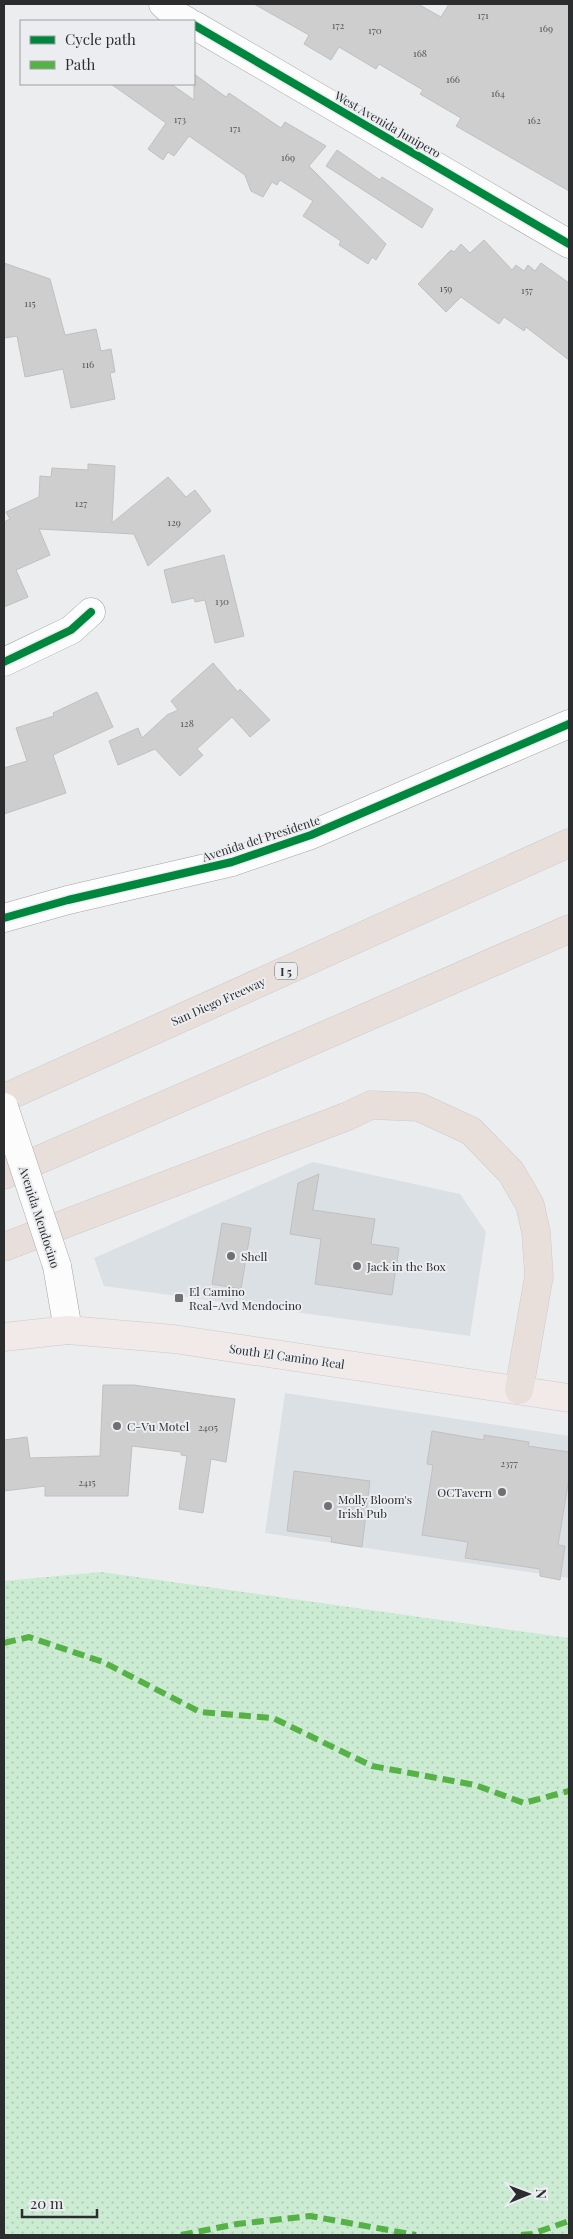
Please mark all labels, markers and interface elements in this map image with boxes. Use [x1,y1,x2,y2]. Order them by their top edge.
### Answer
house number: 171 [477,8,489,22]
house number: 172 [332,18,344,32]
legend [20,20,195,85]
house number: 169 [539,21,553,35]
house number: 170 [368,23,382,37]
text: Cycle path [65,29,136,49]
house number: 168 [413,46,427,60]
text: Path [65,54,95,74]
house number: 166 [446,72,460,86]
house number: 164 [491,86,505,100]
street label: West Avenida Junipero [331,87,444,161]
house number: 173 [174,112,187,126]
house number: 162 [527,113,541,127]
house number: 171 [229,121,241,135]
house number: 169 [281,150,295,164]
house number: 159 [440,281,452,295]
house number: 157 [521,283,533,297]
house number: 115 [24,296,36,310]
house number: 116 [82,357,94,371]
house number: 127 [75,496,87,510]
house number: 129 [167,515,181,529]
house number: 130 [215,594,229,608]
house number: 128 [180,716,194,730]
street label: Avenida del Presidente [199,811,322,865]
road number: I 5 [275,962,297,979]
street label: San Diego Freeway [168,973,268,1029]
street label: Avenida Mendocino [16,1163,64,1270]
place label: Shell [241,1248,268,1264]
marker: Shell [225,1250,237,1262]
place label: Jack in the Box [366,1258,447,1274]
marker: Jack in the Box [351,1260,363,1272]
place label: El Camino Real-Avd Mendocino [189,1283,302,1313]
marker: El Camino Real-Avd Mendocino [173,1292,185,1304]
street label: South El Camino Real [228,1340,346,1372]
place label: C-Vu Motel [127,1418,190,1434]
marker: C-Vu Motel [111,1420,123,1432]
house number: 2405 [198,1420,218,1434]
house number: 2377 [500,1456,518,1470]
house number: 2415 [78,1475,96,1489]
place label: OCTavern [437,1484,492,1500]
marker: OCTavern [496,1486,508,1498]
place label: Molly Bloom's Irish Pub [338,1491,412,1521]
marker: Molly Bloom's Irish Pub [322,1500,334,1512]
north arrow [503,2169,553,2219]
scale bar [22,2186,98,2218]
text: N [532,2189,551,2199]
text: 20 m [30,2193,64,2213]

